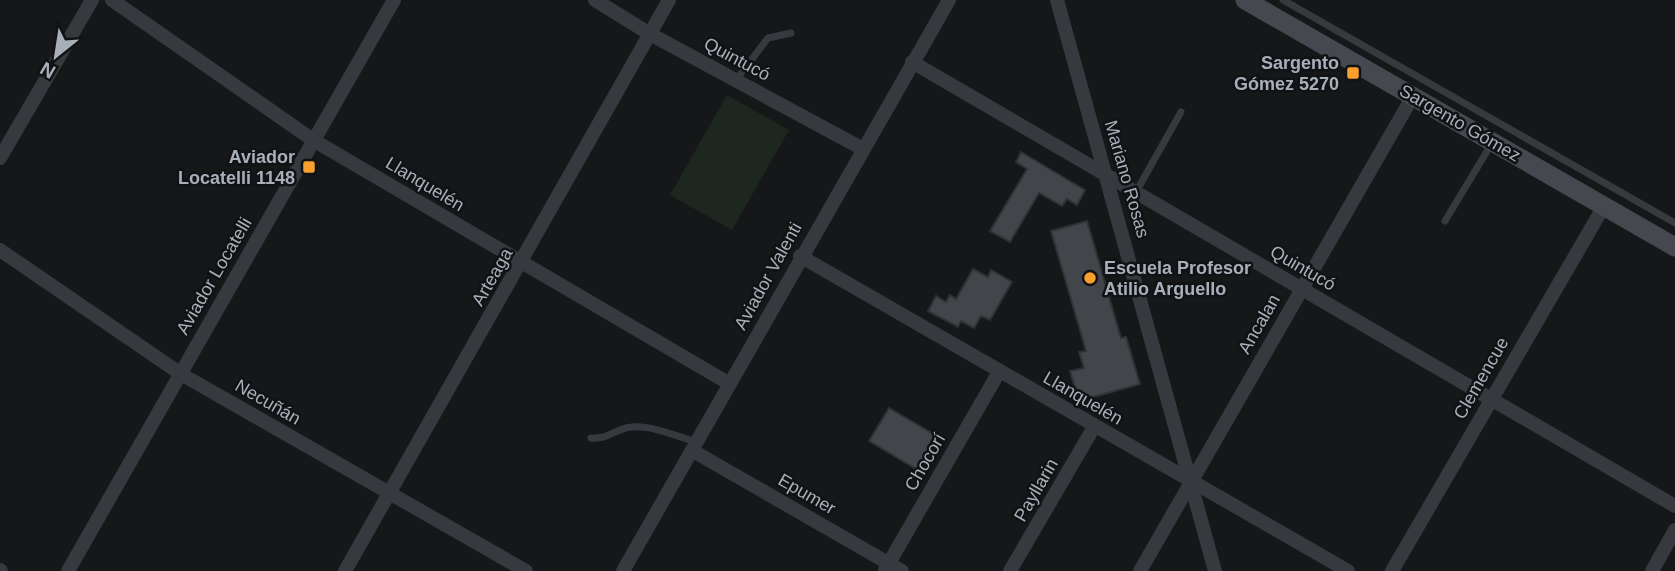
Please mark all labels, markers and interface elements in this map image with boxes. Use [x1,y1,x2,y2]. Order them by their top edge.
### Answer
north arrow [21,21,91,91]
street label: Quintucó [700,33,774,85]
place label: Sargento Gómez 5270 [1234,53,1339,94]
text: N [37,58,59,83]
marker: Sargento Gómez 5270 [1345,65,1361,81]
street label: Sargento Gómez [1396,80,1524,166]
street label: Mariano Rosas [1101,118,1153,240]
place label: Aviador Locatelli 1148 [178,147,295,188]
street label: Llanquelén [382,153,468,215]
marker: Aviador Locatelli 1148 [301,159,317,175]
street label: Aviador Locatelli [172,214,256,338]
street label: Aviador Valenti [730,219,806,333]
street label: Quintucó [1267,241,1339,295]
street label: Arteaga [468,244,517,309]
place label: Escuela Profesor Atilio Arguello [1104,258,1251,299]
marker: Escuela Profesor Atilio Arguello [1082,270,1098,286]
street label: Ancalan [1234,291,1284,357]
street label: Clemencue [1450,334,1512,422]
street label: Llanquelén [1040,367,1126,429]
street label: Necuñán [232,375,304,429]
street label: Chocorí [901,430,949,494]
street label: Payllarin [1010,455,1062,525]
street label: Epumer [775,470,839,518]

